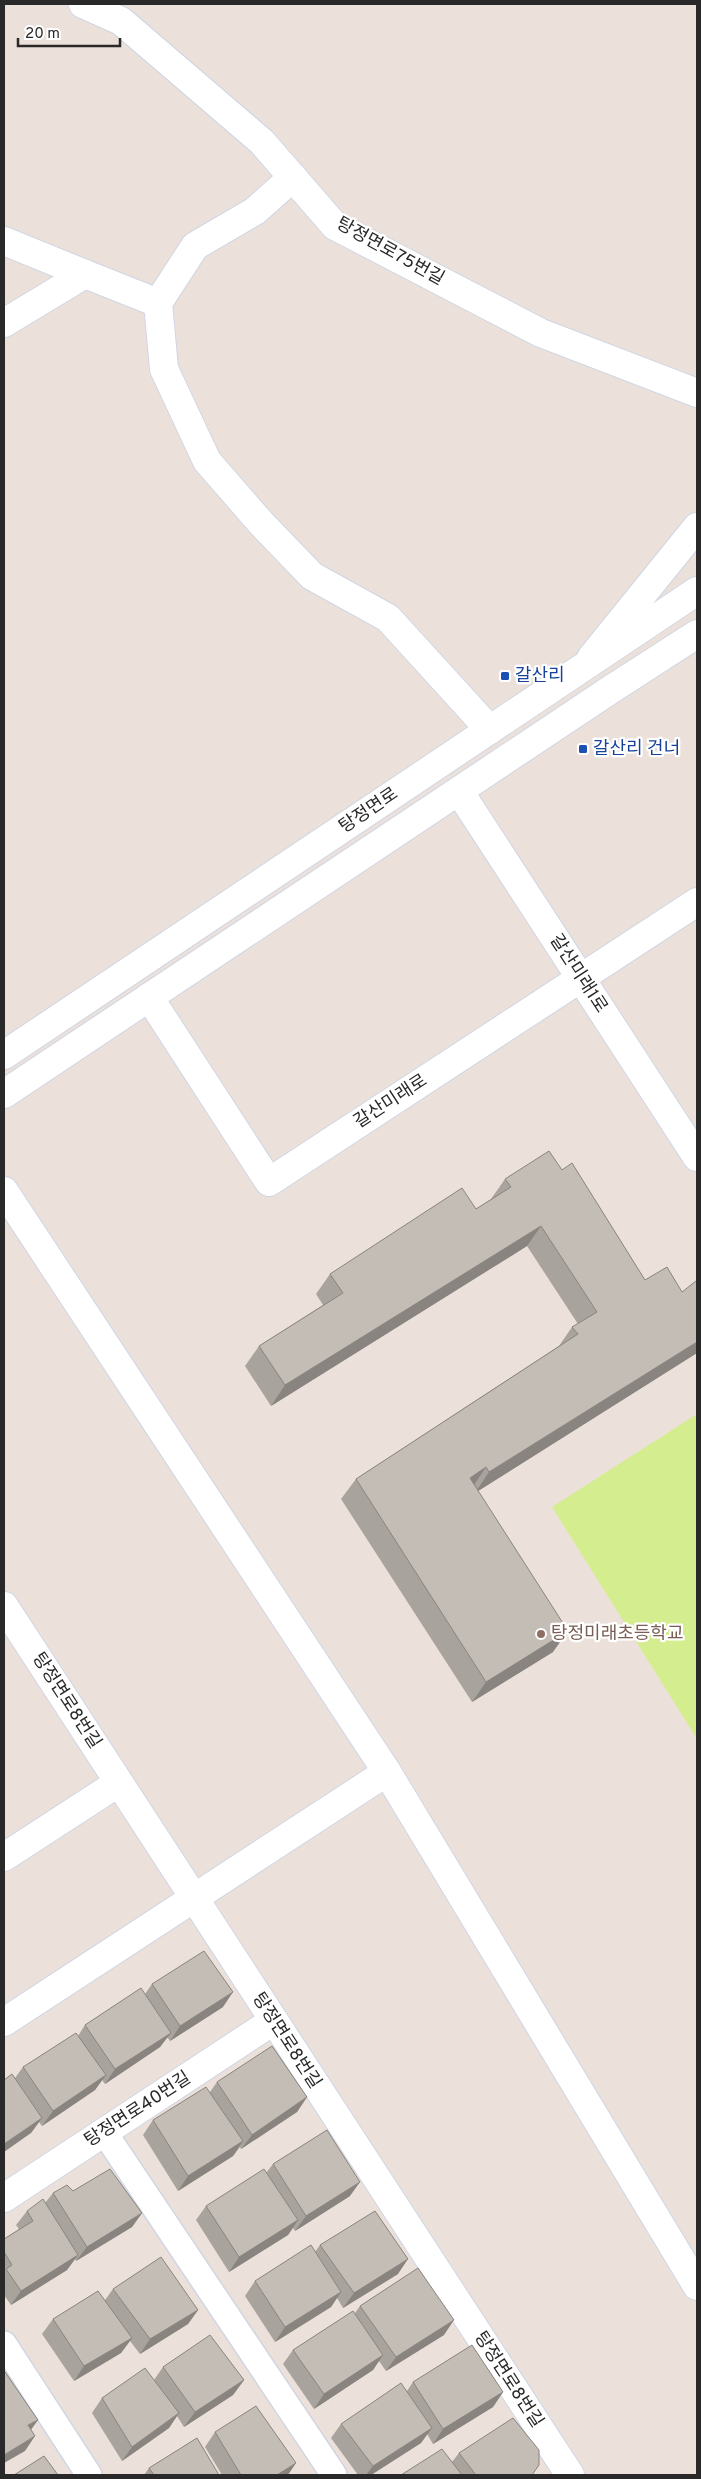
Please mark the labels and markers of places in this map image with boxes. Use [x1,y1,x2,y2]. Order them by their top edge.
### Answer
place label: 갈산리 [515,665,565,688]
marker: 갈산리 [499,670,511,682]
place label: 갈산리 건너 [593,738,680,761]
marker: 갈산리 건너 [577,743,589,755]
place label: 탕정미래초등학교 [551,1623,683,1646]
marker: 탕정미래초등학교 [535,1628,547,1640]

